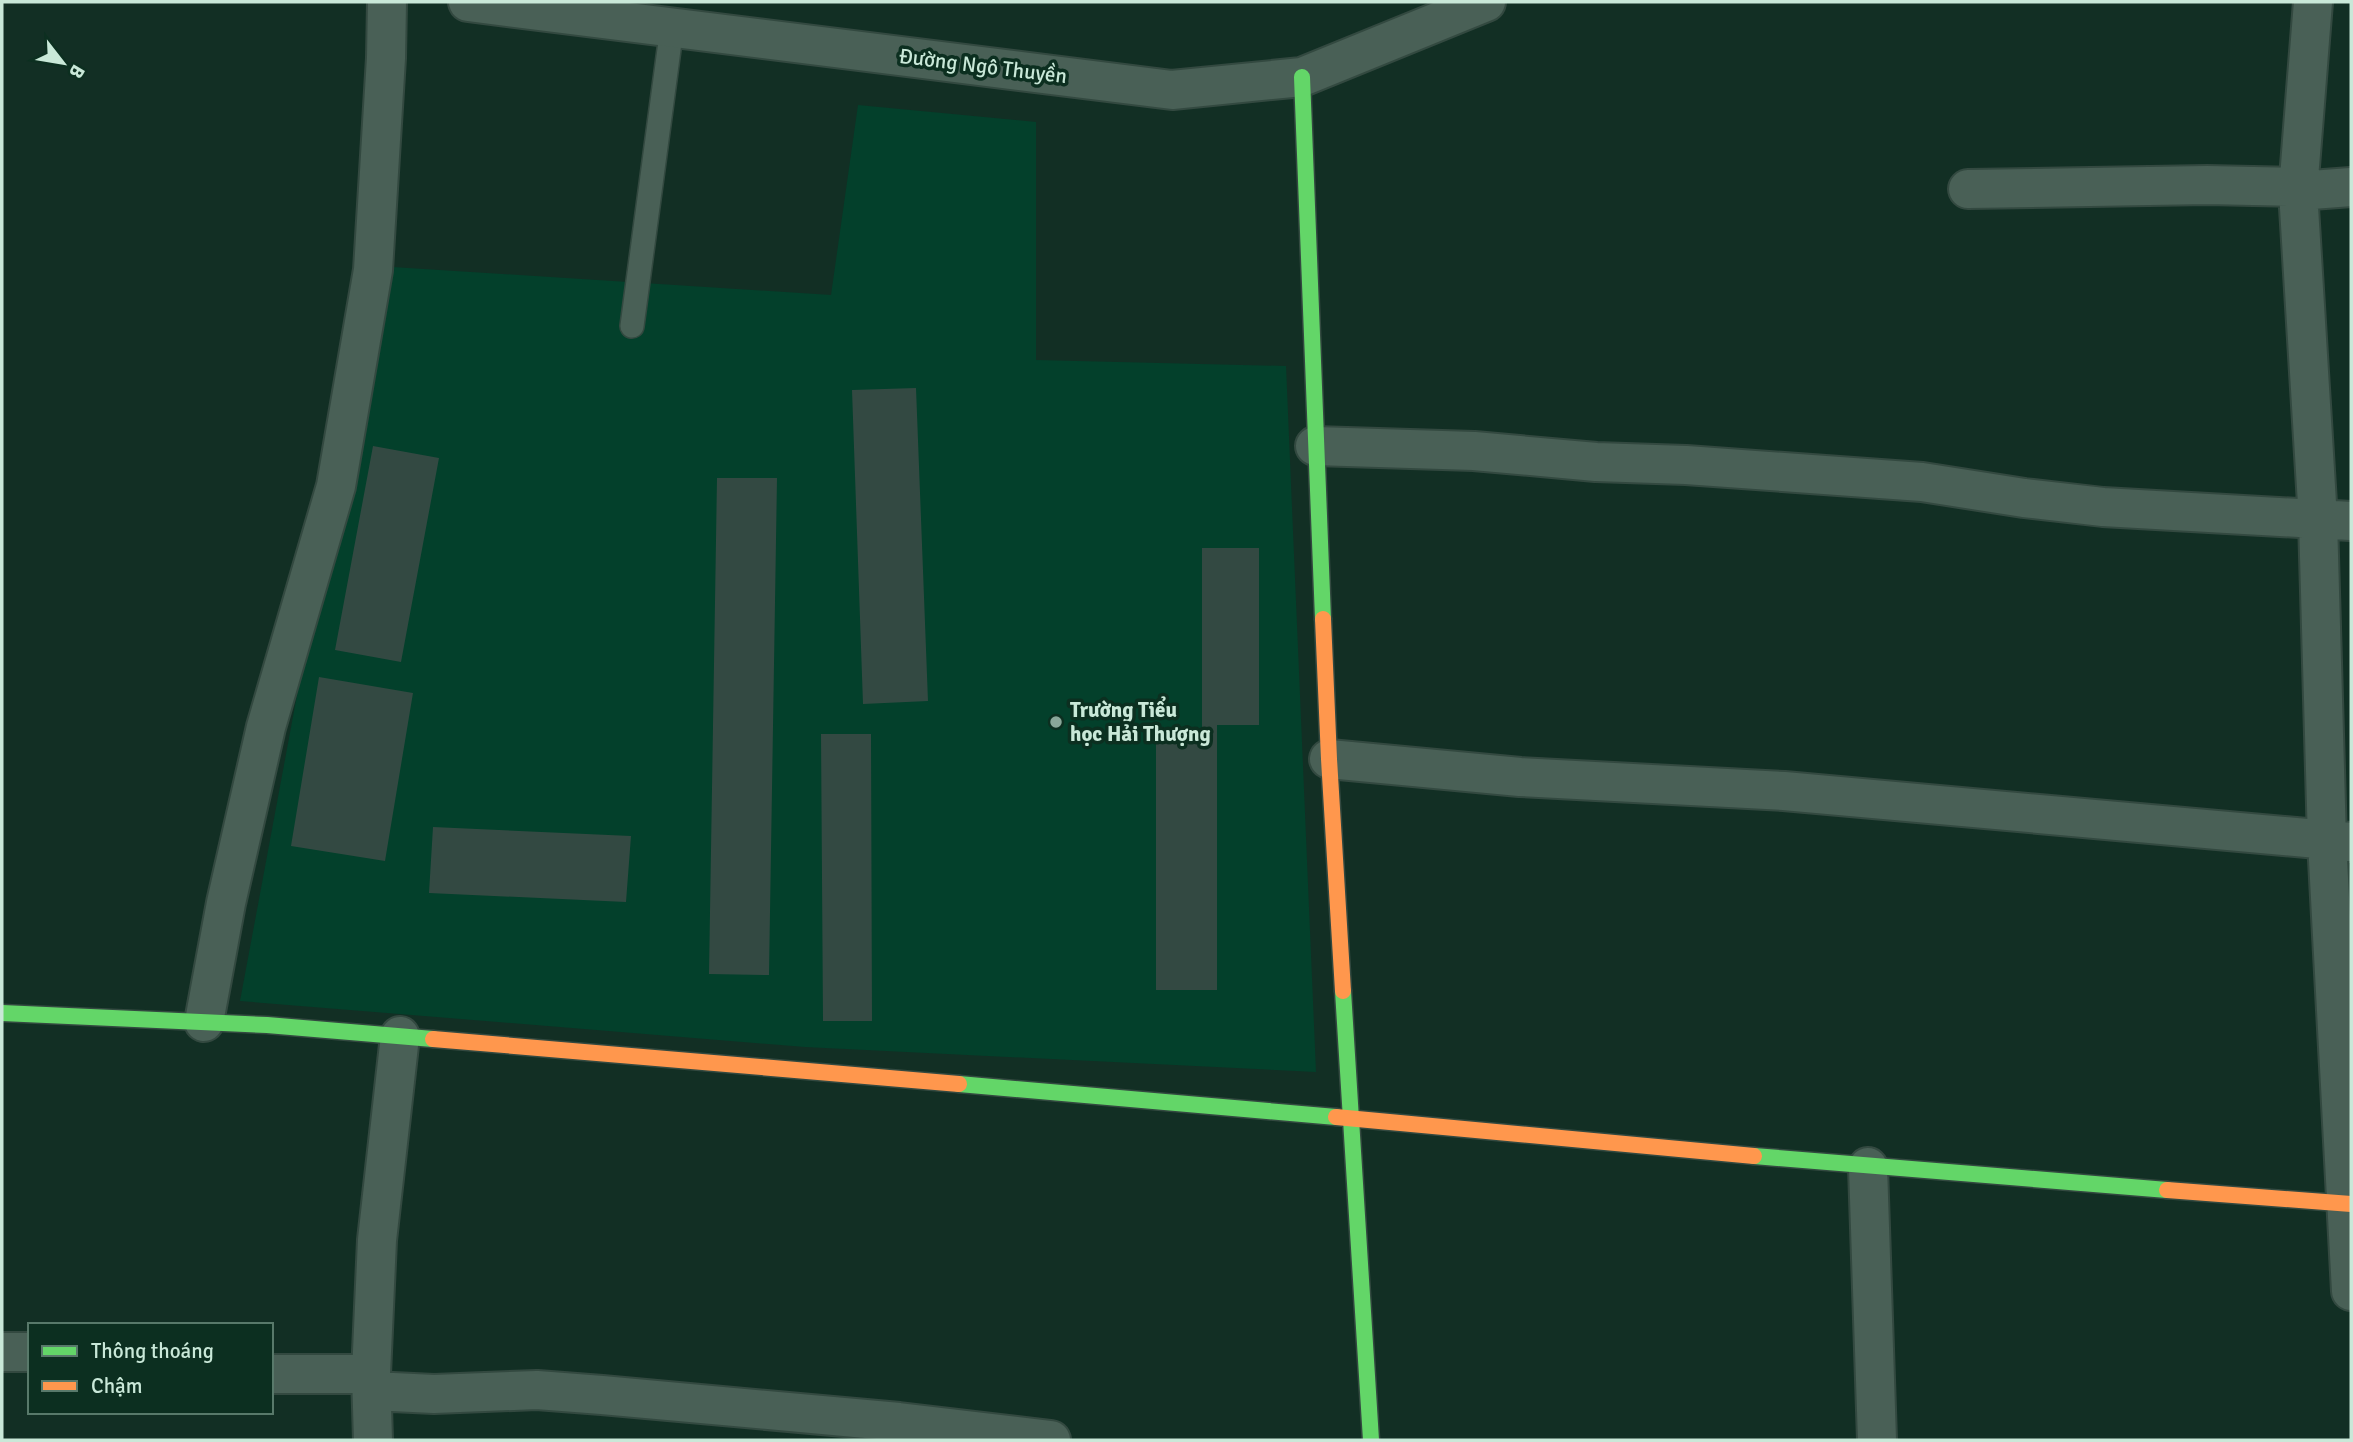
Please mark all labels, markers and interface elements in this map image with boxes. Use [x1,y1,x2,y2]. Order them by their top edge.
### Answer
north arrow [28,28,98,98]
street label: Đường Ngô Thuyền [897,43,1069,89]
text: B [63,60,90,83]
place label: Trường Tiểu học Hải Thượng [1070,696,1211,747]
marker: Trường Tiểu học Hải Thượng [1048,714,1064,730]
legend [28,1323,273,1414]
text: Thông thoáng [91,1338,214,1364]
text: Chậm [91,1373,143,1399]

